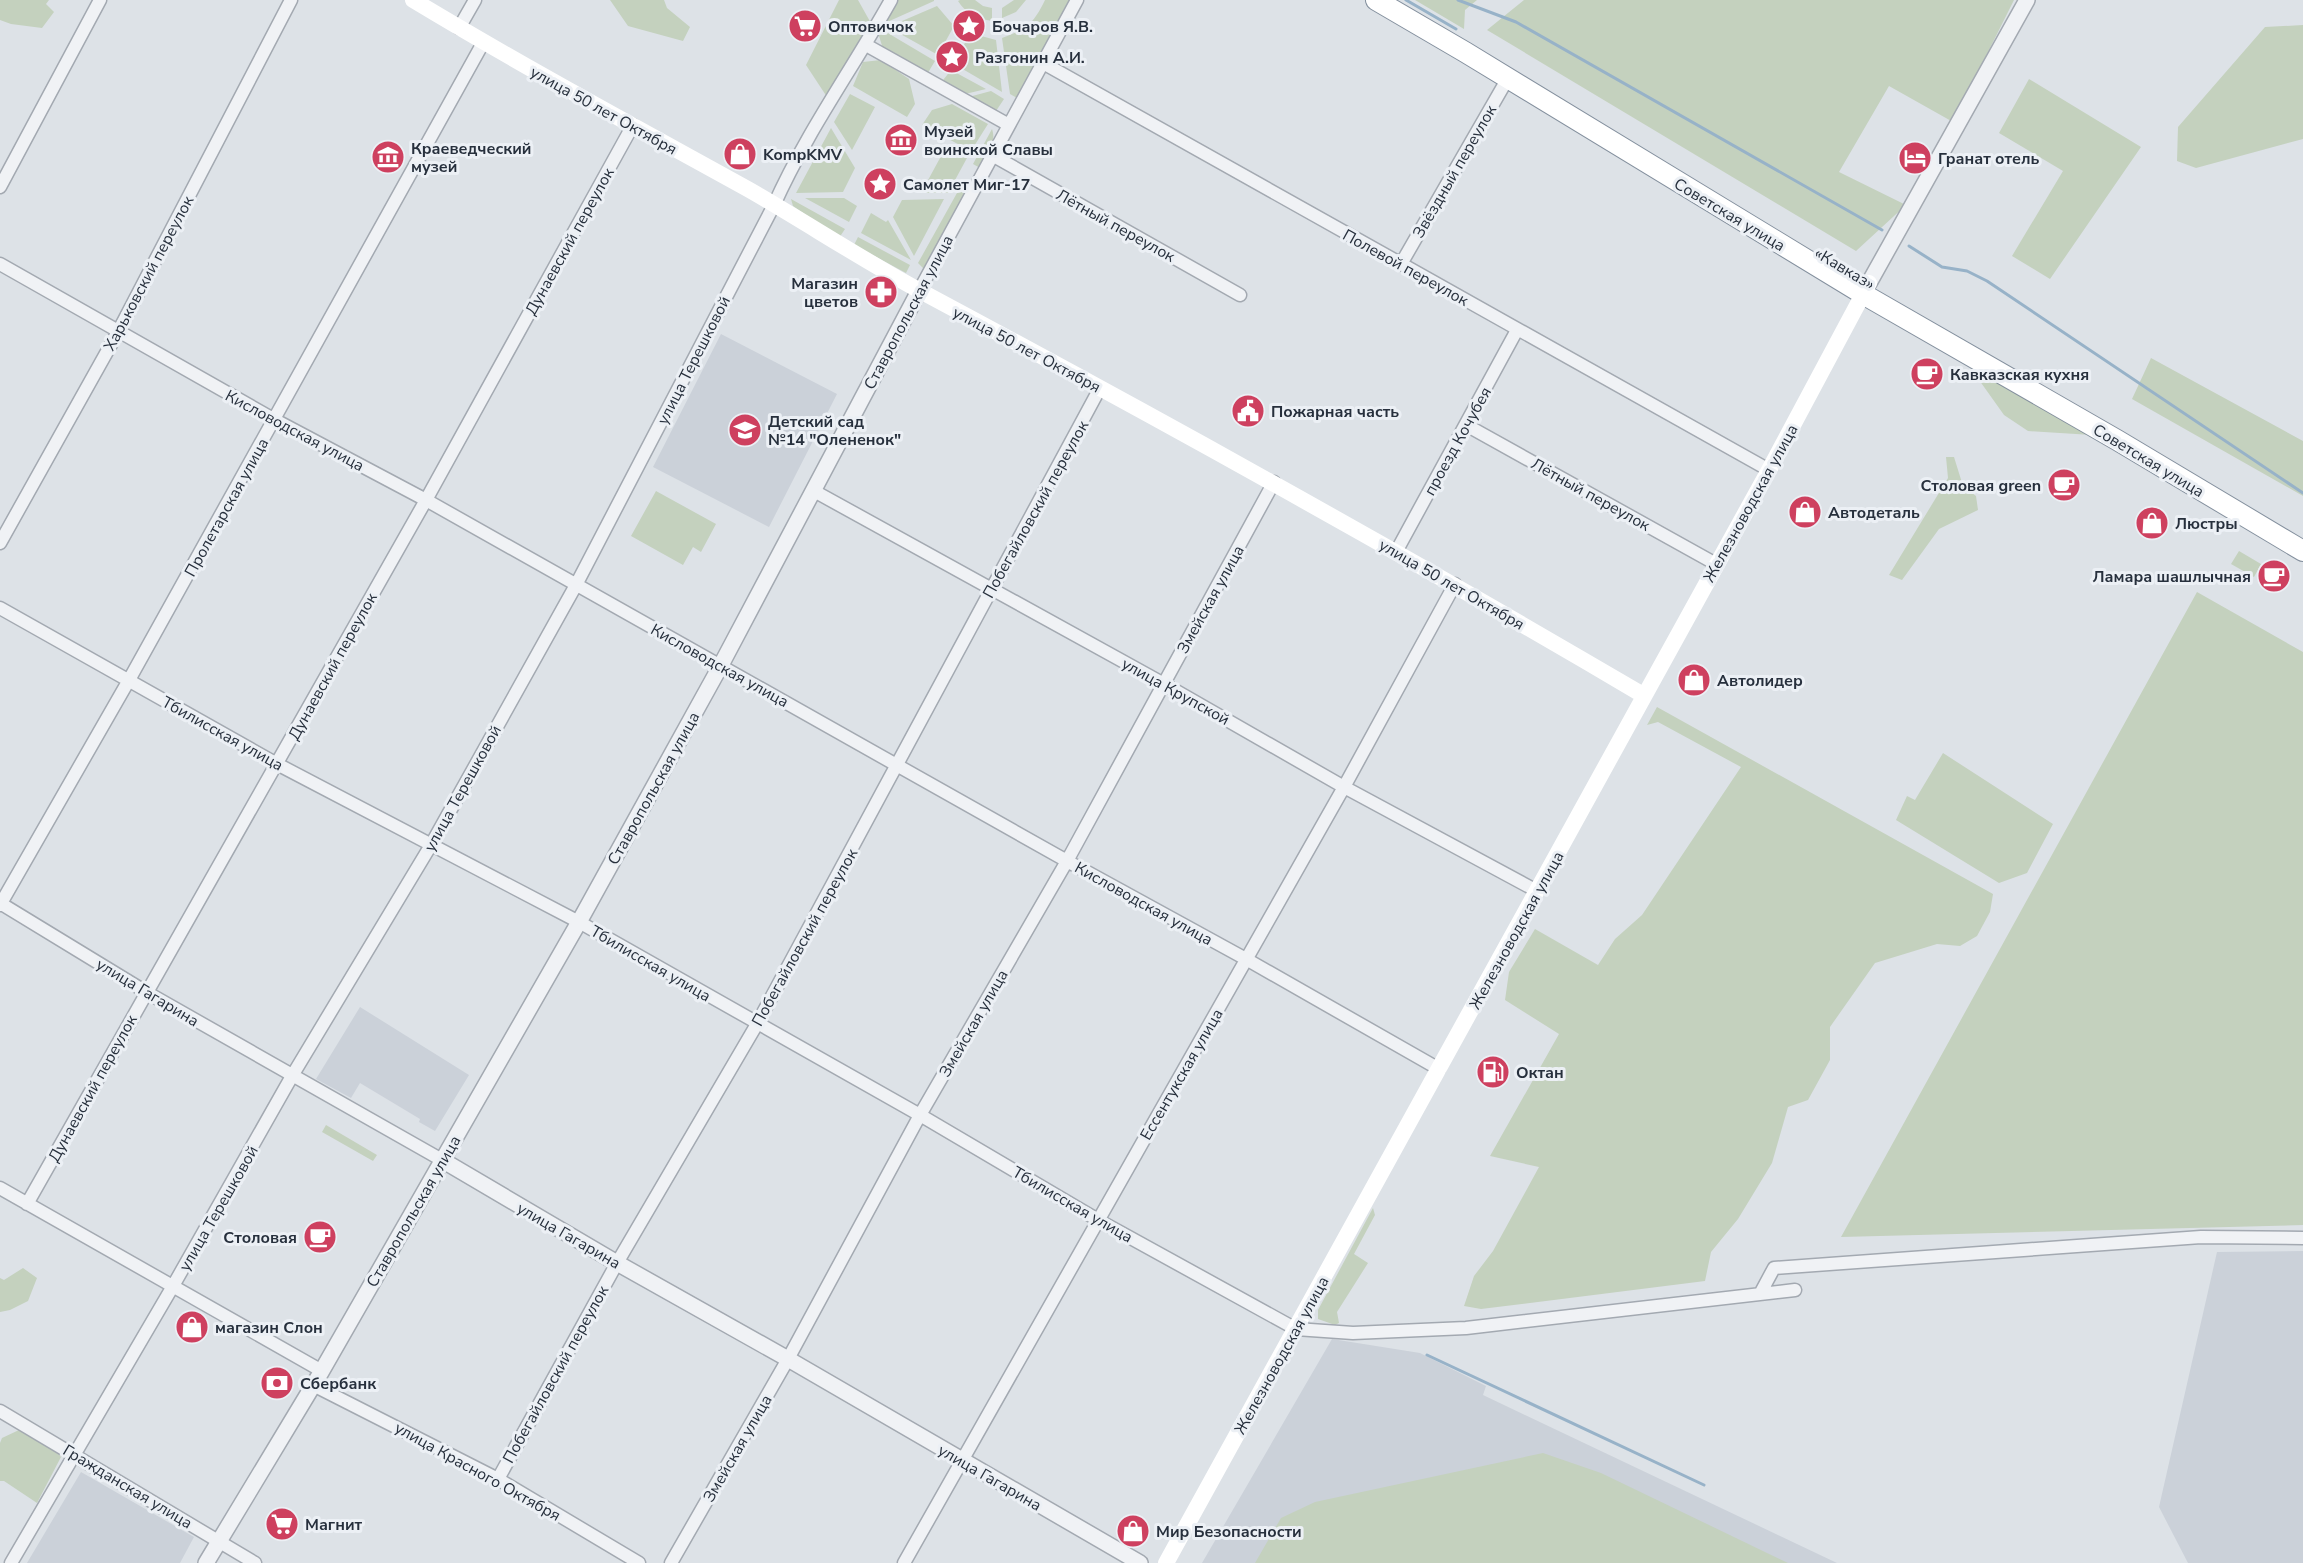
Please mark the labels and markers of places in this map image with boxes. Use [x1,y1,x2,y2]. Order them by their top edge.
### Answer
supermarket icon: Оптовичок [787,8,823,44]
place icon: Бочаров Я.В. [951,8,987,44]
place label: Оптовичок [828,16,915,38]
place label: Бочаров Я.В. [992,16,1093,38]
place icon: Разгонин А.И. [934,39,970,75]
place label: Разгонин А.И. [975,47,1085,69]
place label: Музей воинской Славы [924,121,1053,161]
museum icon: Музей воинской Славы [883,122,919,158]
shop icon: KompKMV [722,136,758,172]
place label: Краеведческий музей [411,138,532,178]
museum icon: Краеведческий музей [370,139,406,175]
hotel icon: Гранат отель [1897,140,1933,176]
place label: KompKMV [763,144,843,166]
place label: Гранат отель [1938,148,2039,170]
place icon: Самолет Миг-17 [862,166,898,202]
place label: Самолет Миг-17 [903,174,1030,196]
place label: Магазин цветов [791,273,858,313]
pharmacy icon: Магазин цветов [863,274,899,310]
cafe icon: Кавказская кухня [1909,356,1945,392]
place label: Кавказская кухня [1950,364,2089,386]
public building icon: Пожарная часть [1230,393,1266,429]
place label: Пожарная часть [1271,401,1399,423]
place label: Детский сад №14 "Олененок" [768,411,901,451]
school or university icon: Детский сад №14 "Олененок" [727,412,763,448]
cafe icon: Столовая green [2046,467,2082,503]
place label: Столовая green [1921,475,2041,497]
shop icon: Автодеталь [1787,494,1823,530]
place label: Автодеталь [1828,502,1920,524]
shop icon: Люстры [2134,505,2170,541]
place label: Люстры [2175,513,2238,535]
cafe icon: Ламара шашлычная [2256,558,2292,594]
place label: Ламара шашлычная [2093,566,2251,588]
shop icon: Автолидер [1676,662,1712,698]
place label: Автолидер [1717,670,1803,692]
fuel station icon: Октан [1475,1054,1511,1090]
place label: Октан [1516,1062,1564,1084]
cafe icon: Столовая [302,1219,338,1255]
place label: Столовая [223,1227,297,1249]
shop icon: магазин Слон [174,1309,210,1345]
place label: магазин Слон [215,1317,323,1339]
bank icon: Сбербанк [259,1365,295,1401]
place label: Сбербанк [300,1373,377,1395]
supermarket icon: Магнит [264,1506,300,1542]
shop icon: Мир Безопасности [1115,1513,1151,1549]
place label: Магнит [305,1514,363,1536]
place label: Мир Безопасности [1156,1521,1302,1543]

